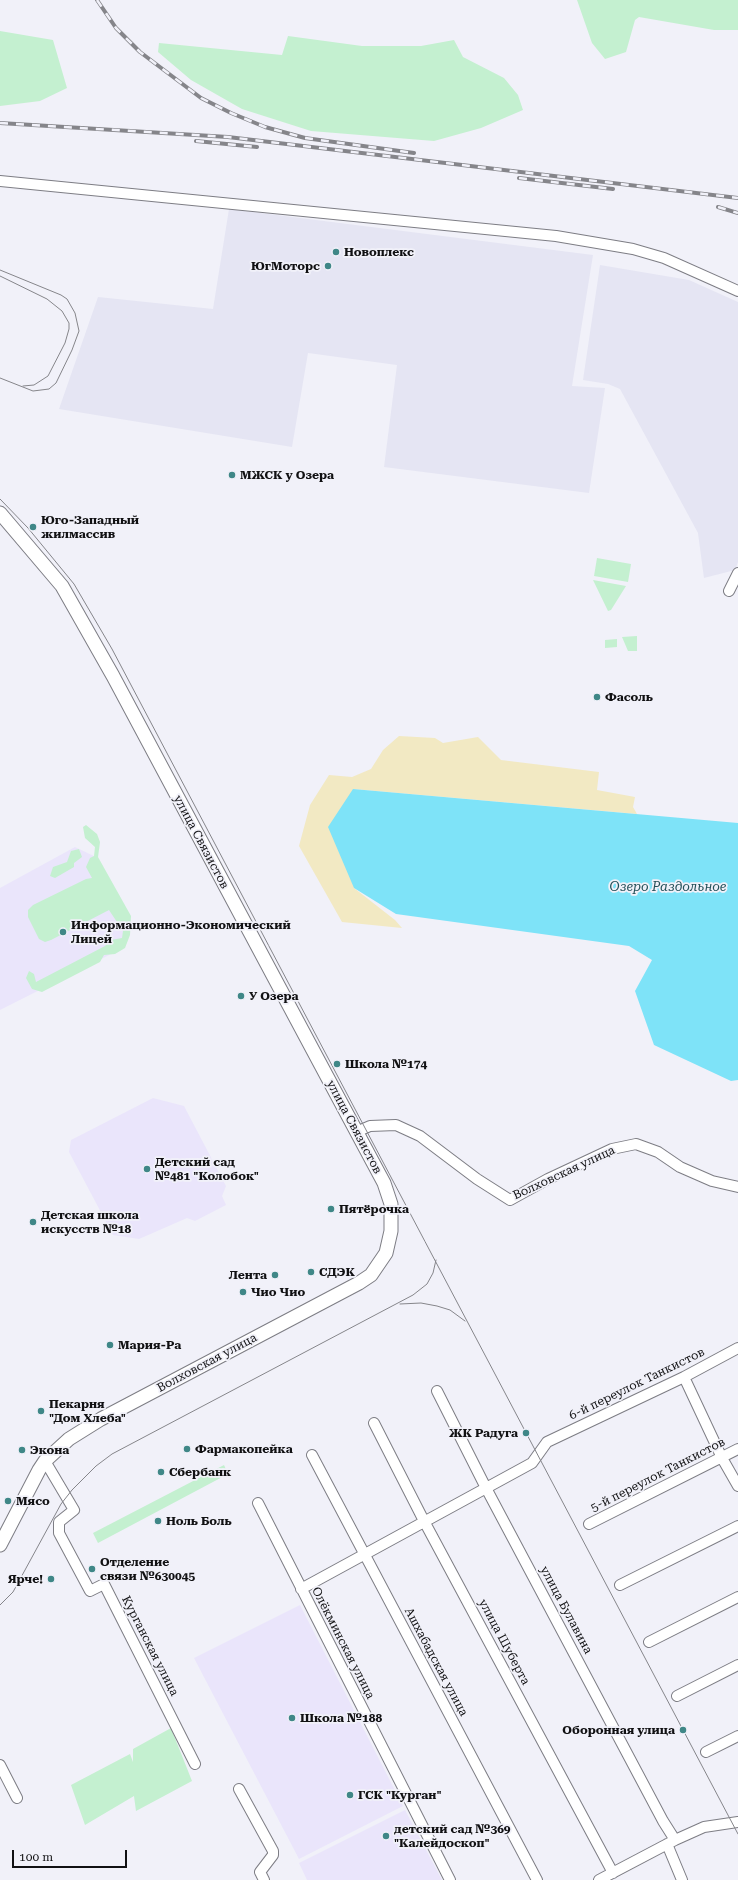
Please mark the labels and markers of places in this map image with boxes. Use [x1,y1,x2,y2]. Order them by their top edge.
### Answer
place label: Новоплекс [344,245,414,259]
marker: Новоплекс [331,247,341,257]
place label: ЮгМоторс [251,259,320,273]
marker: ЮгМоторс [323,261,333,271]
place label: МЖСК у Озера [240,468,334,482]
marker: МЖСК у Озера [227,470,237,480]
place label: Юго-Западный жилмассив [41,513,139,541]
marker: Юго-Западный жилмассив [28,522,38,532]
place label: Фасоль [605,690,653,704]
marker: Фасоль [592,692,602,702]
place label: Информационно-Экономический Лицей [71,918,291,946]
marker: Информационно-Экономический Лицей [58,927,68,937]
place label: У Озера [249,989,299,1003]
marker: У Озера [236,991,246,1001]
place label: Школа №174 [345,1057,427,1071]
marker: Школа №174 [332,1059,342,1069]
place label: Детский сад №481 "Колобок" [155,1155,259,1183]
marker: Детский сад №481 "Колобок" [142,1164,152,1174]
place label: Пятёрочка [339,1202,409,1216]
marker: Пятёрочка [326,1204,336,1214]
place label: Детская школа искусств №18 [41,1208,139,1236]
marker: Детская школа искусств №18 [28,1217,38,1227]
place label: СДЭК [319,1265,355,1279]
marker: СДЭК [306,1267,316,1277]
place label: Лента [229,1268,267,1282]
marker: Лента [270,1270,280,1280]
place label: Чио Чио [251,1285,305,1299]
marker: Чио Чио [238,1287,248,1297]
place label: Мария-Ра [118,1338,181,1352]
marker: Мария-Ра [105,1340,115,1350]
place label: Пекарня "Дом Хлеба" [49,1397,126,1425]
marker: Пекарня "Дом Хлеба" [36,1406,46,1416]
place label: ЖК Радуга [449,1426,518,1440]
marker: ЖК Радуга [521,1428,531,1438]
place label: Фармакопейка [195,1442,293,1456]
place label: Экона [30,1443,69,1457]
marker: Фармакопейка [182,1444,192,1454]
marker: Экона [17,1445,27,1455]
place label: Сбербанк [169,1465,231,1479]
marker: Сбербанк [156,1467,166,1477]
place label: Мясо [16,1494,50,1508]
marker: Мясо [3,1496,13,1506]
place label: Ноль Боль [166,1514,231,1528]
marker: Ноль Боль [153,1516,163,1526]
place label: Отделение связи №630045 [100,1555,195,1583]
marker: Отделение связи №630045 [87,1564,97,1574]
place label: Ярче! [8,1572,43,1586]
marker: Ярче! [46,1574,56,1584]
place label: Школа №188 [300,1711,382,1725]
marker: Школа №188 [287,1713,297,1723]
place label: Оборонная улица [562,1723,675,1737]
marker: Оборонная улица [678,1725,688,1735]
place label: ГСК "Курган" [358,1788,442,1802]
marker: ГСК "Курган" [345,1790,355,1800]
place label: детский сад №369 "Калейдоскоп" [394,1822,511,1850]
marker: детский сад №369 "Калейдоскоп" [381,1831,391,1841]

